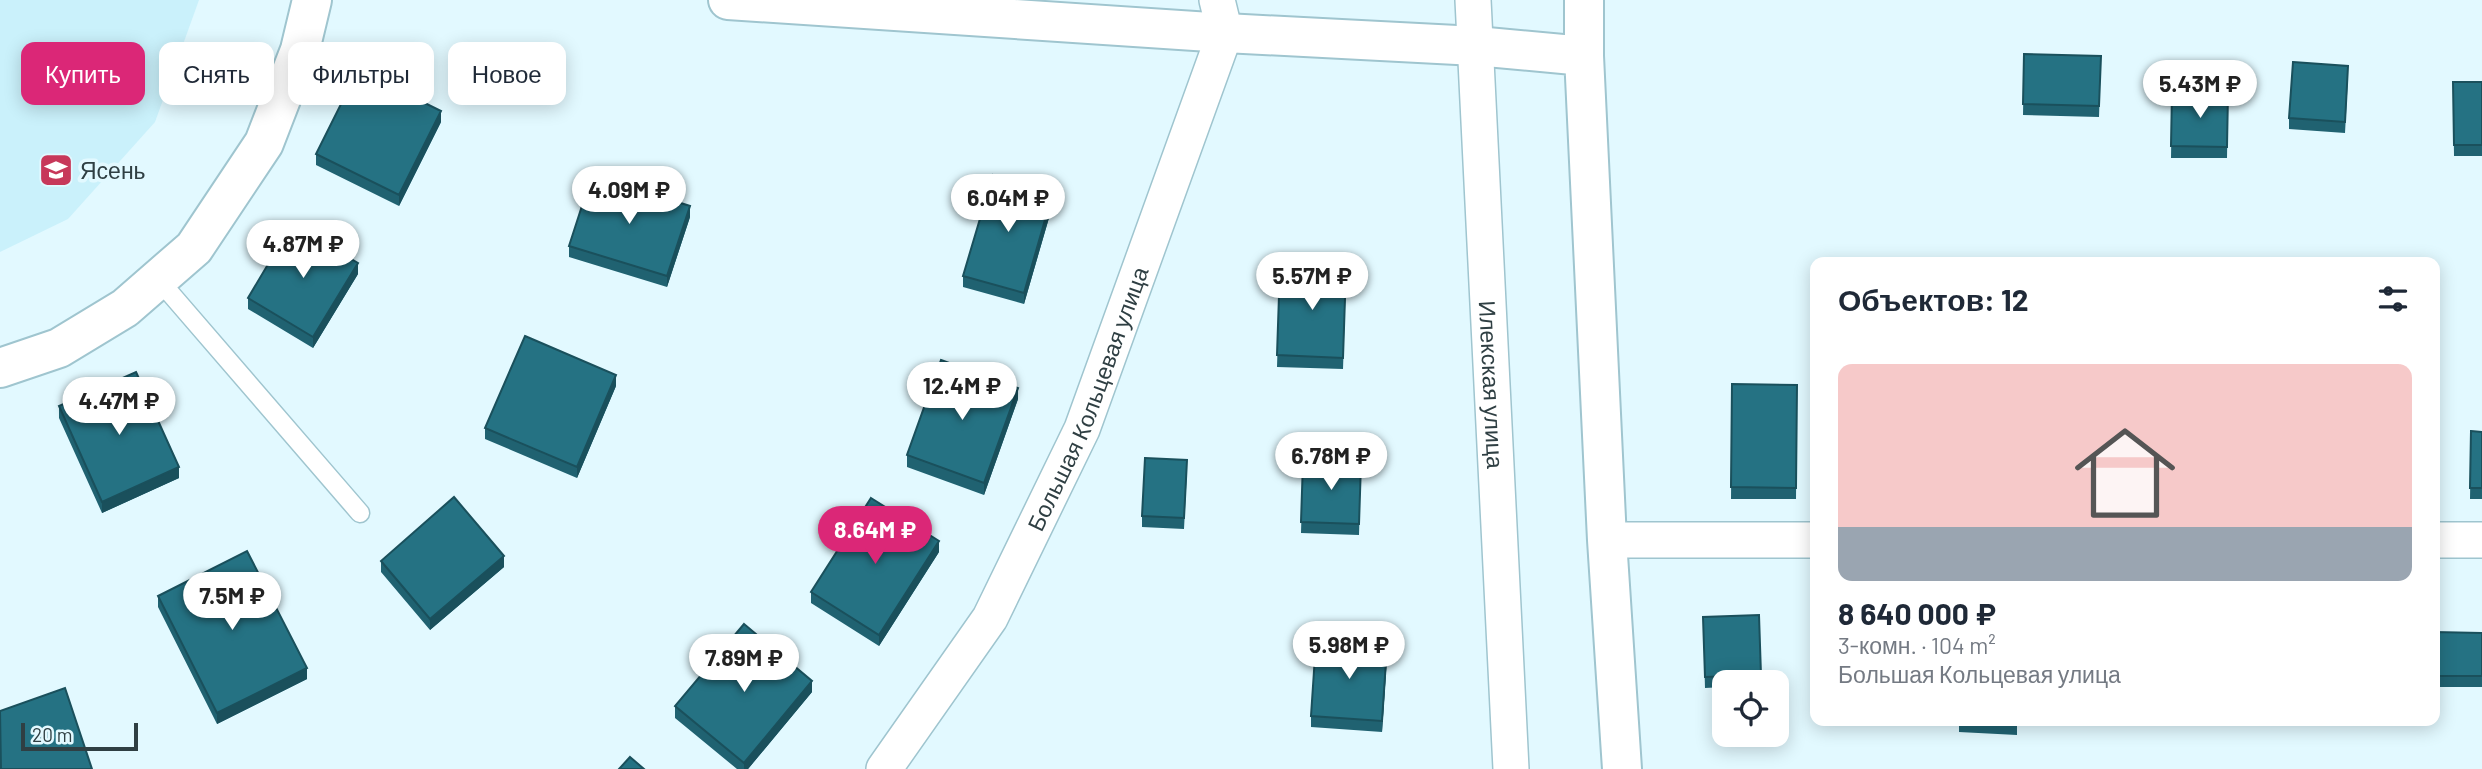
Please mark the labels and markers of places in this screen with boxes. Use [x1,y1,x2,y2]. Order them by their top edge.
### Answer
pin: 5.43M ₽ [2135,60,2265,120]
school or university icon: Ясень [37,151,75,189]
place label: Ясень [80,156,146,184]
pin: 4.09M ₽ [564,166,694,226]
pin: 6.04M ₽ [943,174,1073,234]
pin: 4.87M ₽ [238,220,368,280]
pin: 5.57M ₽ [1247,252,1377,312]
pin: 12.4M ₽ [897,362,1027,422]
pin: 4.47M ₽ [54,378,184,437]
pin: 6.78M ₽ [1266,433,1396,492]
pin: 8.64M ₽ [810,506,940,566]
pin: 7.5M ₽ [175,572,289,632]
pin: 5.98M ₽ [1284,622,1414,681]
pin: 7.89M ₽ [679,634,809,694]

